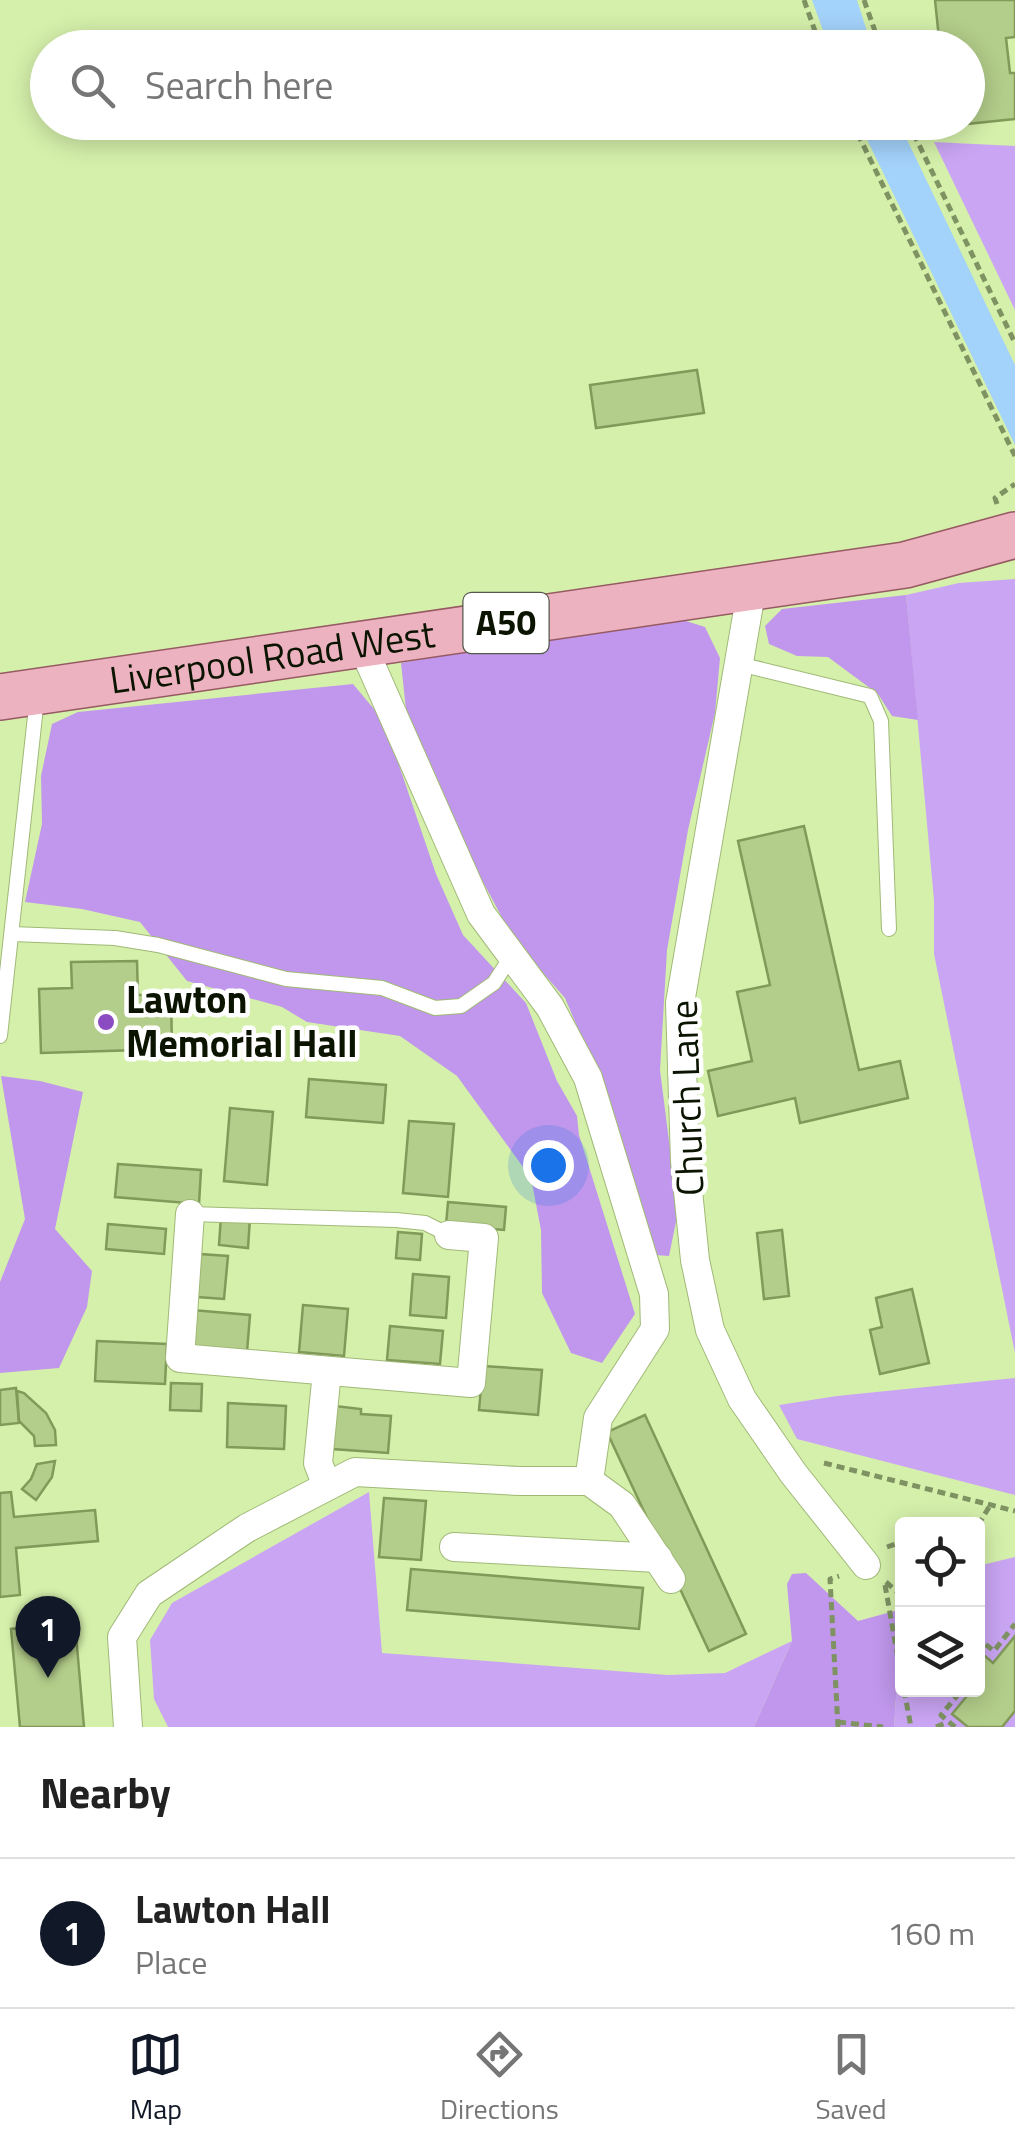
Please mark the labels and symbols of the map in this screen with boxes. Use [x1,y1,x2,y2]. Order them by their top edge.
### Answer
road number: A50 [464,593,548,653]
street label: Liverpool Road West [106,604,438,709]
place label: Lawton Memorial Hall [126,970,358,1072]
street label: Church Lane [654,999,718,1197]
marker: Lawton Memorial Hall [95,1011,117,1033]
your location [523,1140,574,1191]
pin: 1 [15,1596,80,1678]

